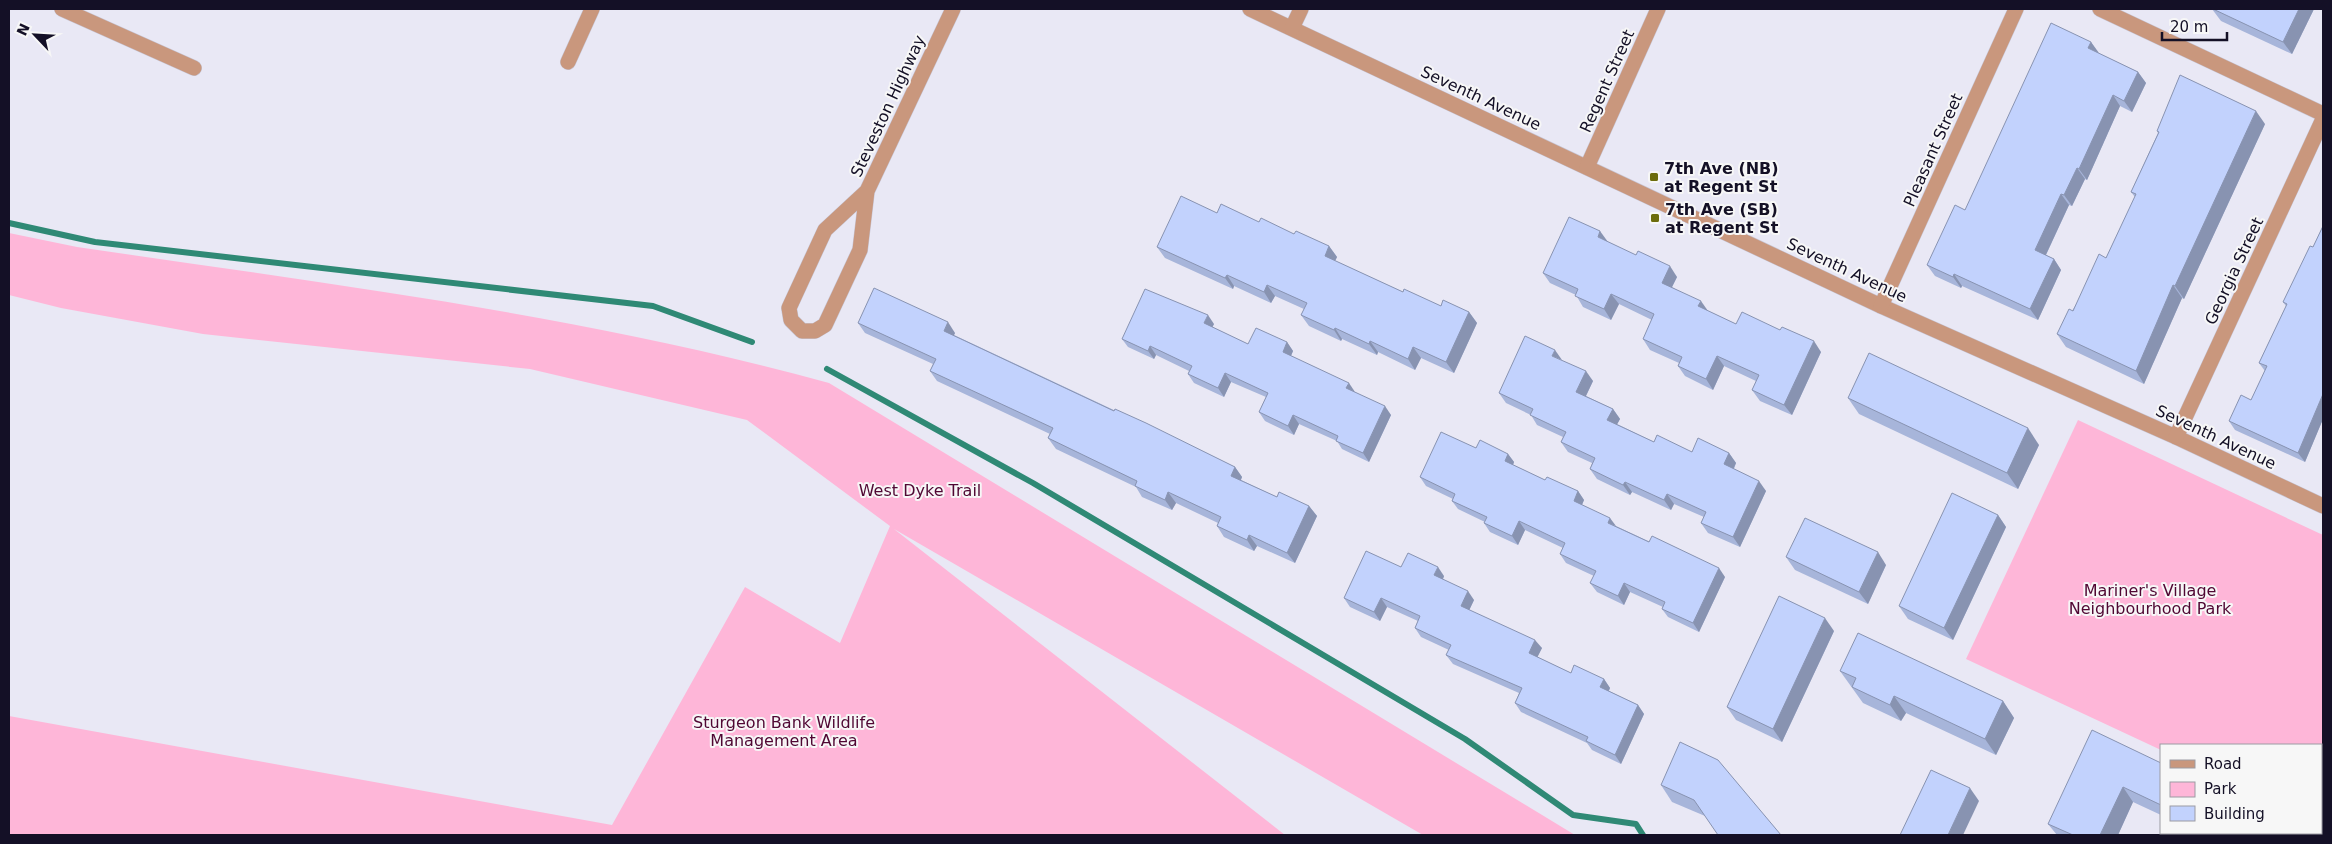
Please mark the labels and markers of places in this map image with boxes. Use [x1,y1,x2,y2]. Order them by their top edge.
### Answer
place label: 7th Ave (NB) at Regent St [1664,159,1779,196]
marker: 7th Ave (NB) at Regent St [1648,171,1660,183]
place label: 7th Ave (SB) at Regent St [1665,200,1779,237]
marker: 7th Ave (SB) at Regent St [1649,212,1661,224]

